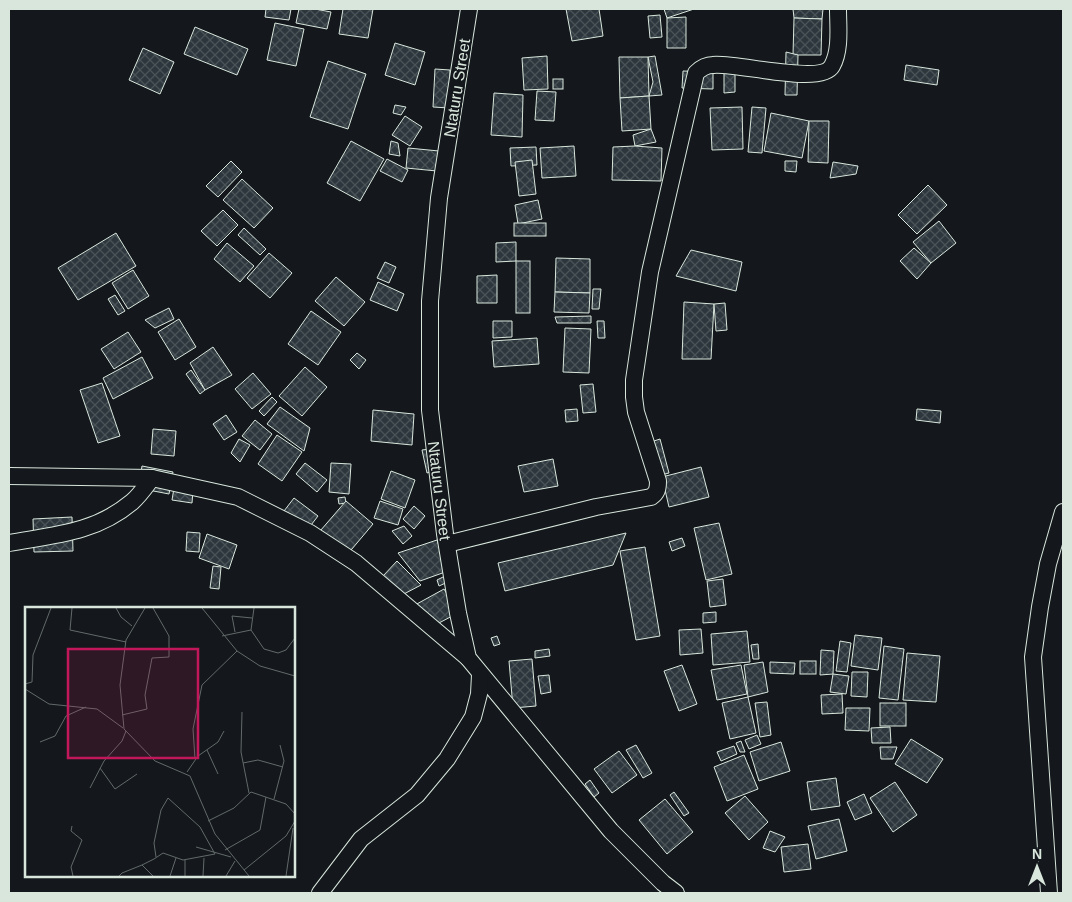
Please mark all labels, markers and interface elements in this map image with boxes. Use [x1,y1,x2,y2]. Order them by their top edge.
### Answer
street label: Ntaturu Street [441,37,473,139]
street label: Ntaturu Street [425,440,454,542]
inset map [25,607,295,877]
north arrow [1012,842,1062,892]
text: N [1032,846,1042,862]

